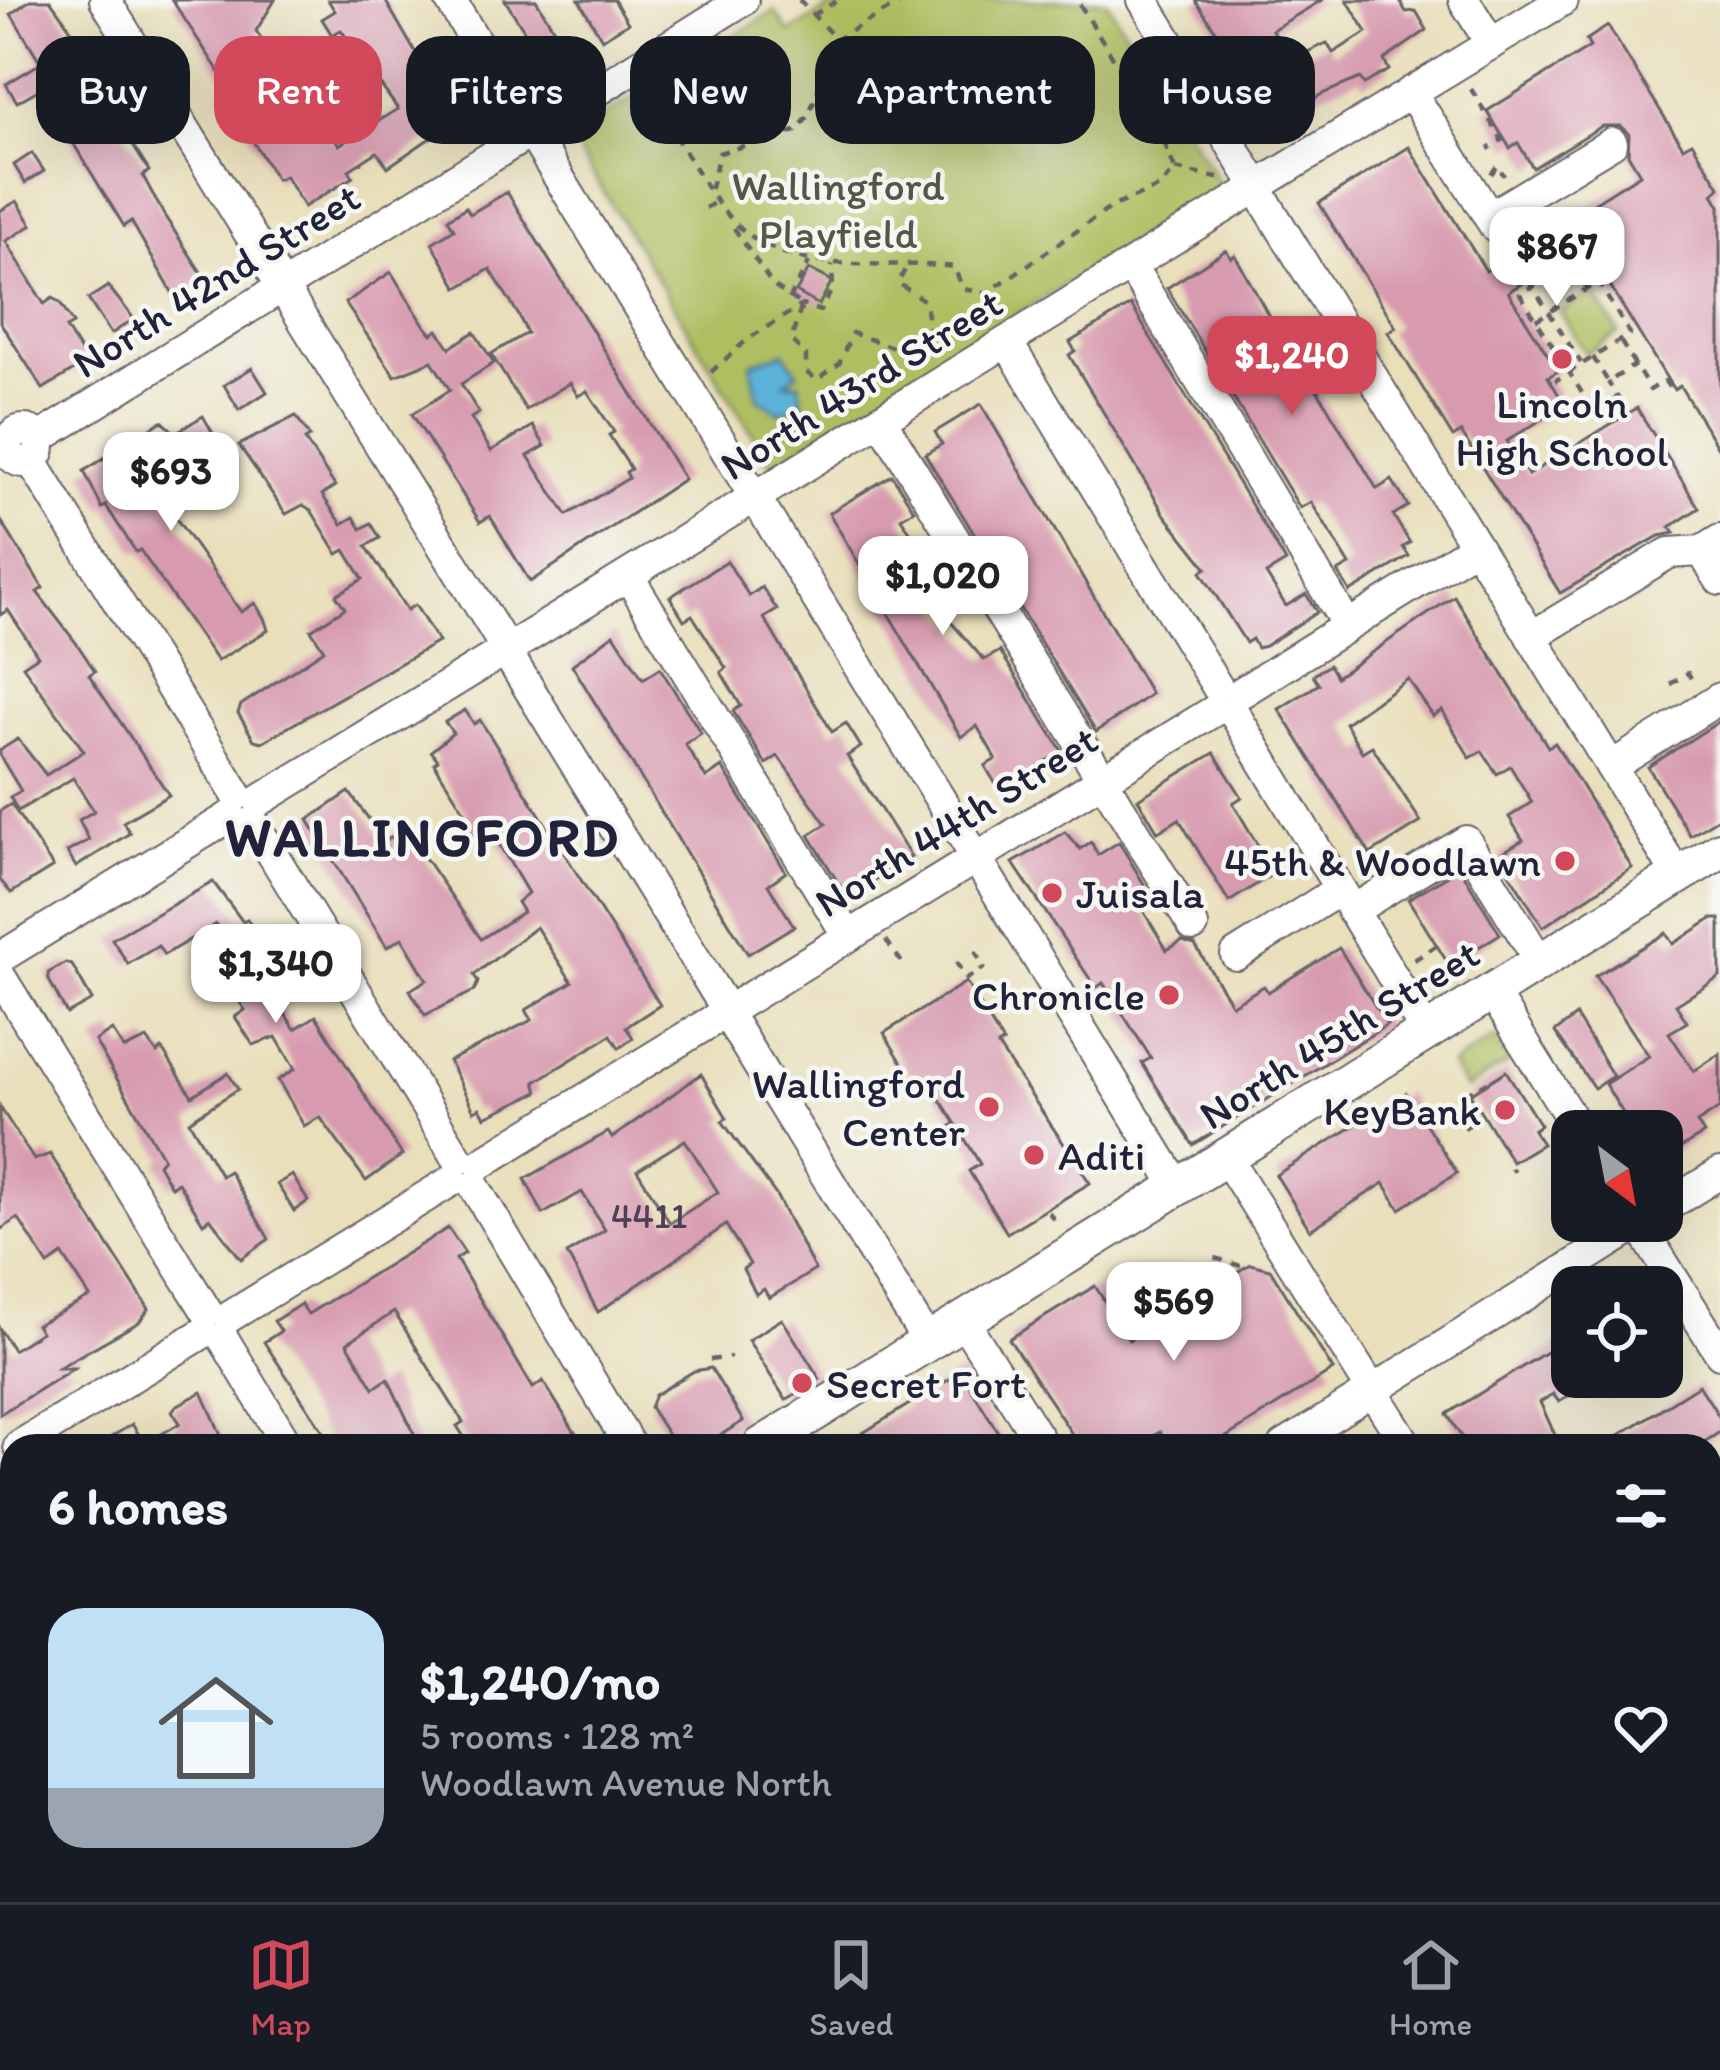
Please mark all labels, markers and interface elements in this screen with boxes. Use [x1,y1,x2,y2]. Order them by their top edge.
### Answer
chip: Buy [36,36,190,144]
chip: Rent [214,36,382,144]
chip: Filters [406,36,606,144]
chip: New [630,36,791,144]
chip: Apartment [815,36,1095,144]
chip: House [1119,36,1315,144]
park label: Wallingford Playfield [731,160,945,259]
street label: North 42nd Street [63,171,369,389]
pin: $867 [1486,207,1628,309]
text: $867 [1516,222,1598,269]
street label: North 43rd Street [711,277,1011,491]
pin: $1,240 [1194,316,1390,418]
text: $1,240 [1234,331,1350,378]
marker: Lincoln High School [1549,346,1575,372]
place label: Lincoln High School [1456,378,1669,477]
pin: $693 [100,432,242,534]
text: $693 [130,447,212,494]
pin: $1,020 [845,536,1041,638]
text: $1,020 [885,551,1001,598]
street label: North 44th Street [806,714,1106,928]
district label: WALLINGFORD [225,805,621,870]
place label: 45th & Woodlawn [1224,836,1541,887]
marker: 45th & Woodlawn [1552,848,1578,874]
place label: Juisala [1076,868,1205,919]
marker: Juisala [1039,880,1065,906]
pin: $1,340 [178,924,374,1026]
street label: North 45th Street [1190,928,1488,1140]
text: $1,340 [218,939,334,986]
place label: Chronicle [972,970,1145,1021]
marker: Chronicle [1156,982,1182,1008]
place label: Wallingford Center [752,1058,965,1157]
place label: KeyBank [1323,1085,1481,1136]
marker: Wallingford Center [976,1094,1002,1120]
marker: KeyBank [1492,1097,1518,1123]
north arrow [1551,1110,1683,1242]
map controls [1551,1110,1683,1398]
place label: Aditi [1058,1130,1145,1181]
marker: Aditi [1021,1142,1047,1168]
house number: 4411 [611,1194,687,1237]
pin: $569 [1103,1262,1245,1364]
button: locate [1551,1266,1683,1398]
text: $569 [1133,1277,1215,1324]
place label: Secret Fort [826,1358,1026,1409]
marker: Secret Fort [789,1370,815,1396]
icon: filters [1608,1473,1674,1539]
text: 6 homes [48,1476,228,1537]
text: $1,240/mo [420,1651,661,1712]
icon: home [144,1656,288,1800]
icon: heart [1608,1695,1674,1761]
text: 5 rooms · 128 m² [420,1712,694,1759]
text: Woodlawn Avenue North [420,1759,832,1806]
tab: Map [248,1932,314,2043]
tab: Saved [809,1932,894,2043]
tab: Home [1389,1932,1472,2043]

